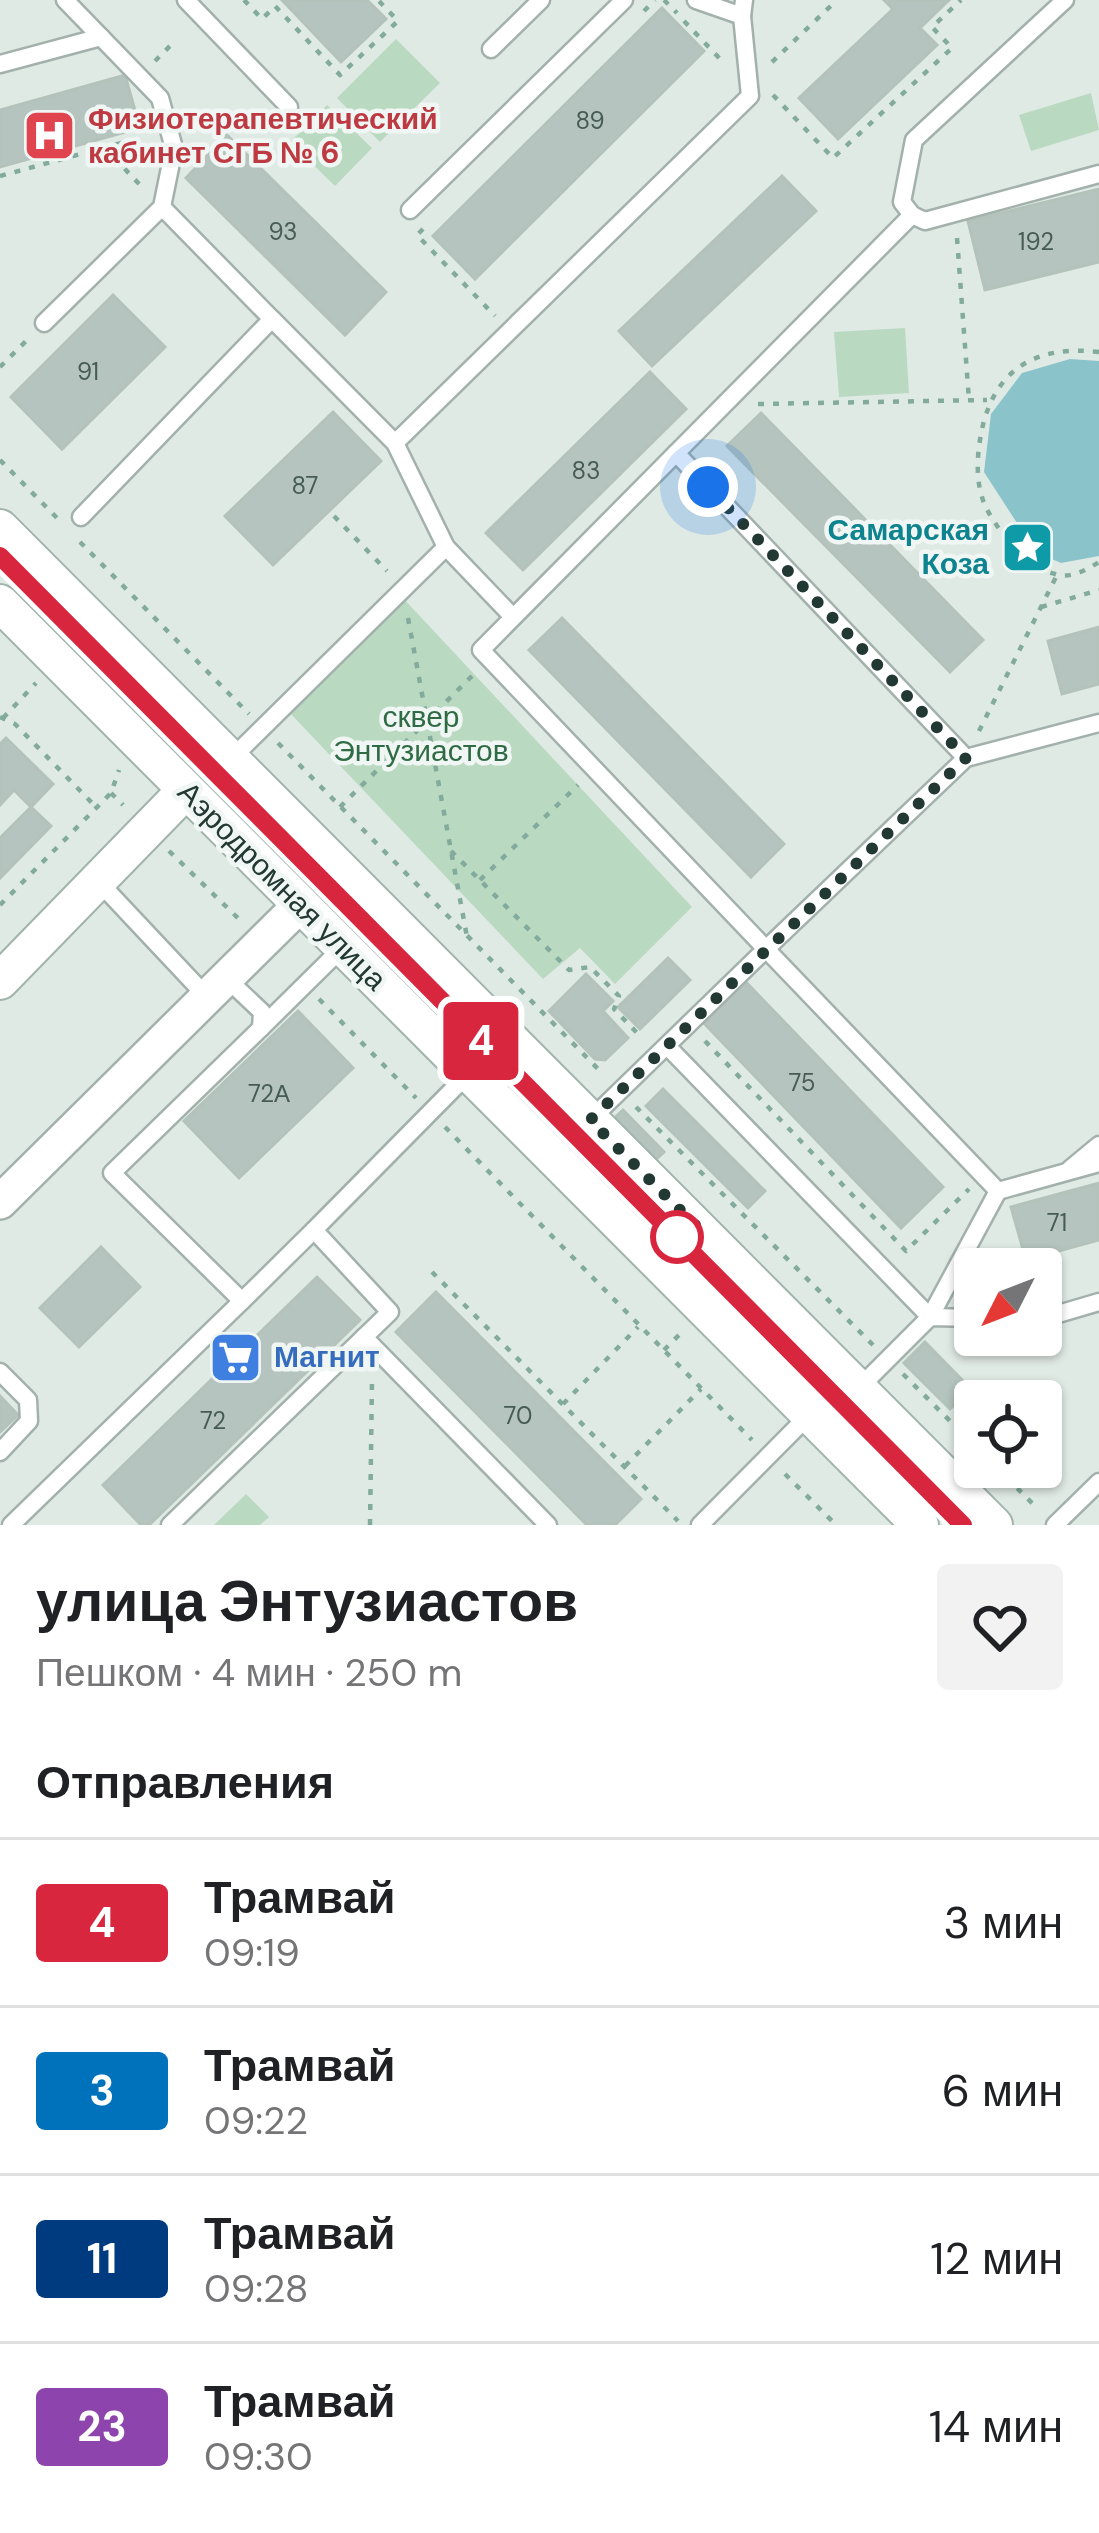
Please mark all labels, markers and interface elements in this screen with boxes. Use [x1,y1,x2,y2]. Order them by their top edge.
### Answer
place label: Физиотерапевтический кабинет СГБ № 6 [88,99,438,172]
house number: 89 [576,105,604,136]
hospital icon: Физиотерапевтический кабинет СГБ № 6 [21,108,77,164]
house number: 93 [269,216,297,247]
house number: 192 [1018,226,1054,257]
house number: 91 [77,356,99,387]
house number: 83 [572,455,600,486]
your location [678,457,738,517]
house number: 87 [292,470,318,501]
place label: Самарская Коза [828,510,989,583]
place icon: Самарская Коза [1000,519,1056,575]
park label: сквер Энтузиастов [333,697,509,770]
street label: Аэродромная улица [170,773,395,999]
line badge: 4 [442,1002,520,1080]
text: 4 [467,1013,495,1068]
house number: 75 [789,1067,815,1098]
house number: 72А [248,1078,290,1109]
house number: 71 [1047,1207,1067,1238]
unlabelled marker [652,1212,702,1262]
north arrow [954,1248,1062,1356]
map controls [954,1248,1062,1488]
supermarket icon: Магнит [207,1329,263,1385]
place label: Магнит [274,1337,380,1376]
button: locate [954,1380,1062,1488]
house number: 70 [504,1400,532,1431]
house number: 72 [200,1405,226,1436]
text: улица Энтузиастов [36,1564,578,1639]
button: heart [937,1564,1063,1690]
text: Пешком · 4 мин · 250 m [36,1647,462,1698]
text: Отправления [36,1753,334,1812]
text: Трамвай [204,1868,395,1927]
text: 3 мин [944,1893,1063,1952]
text: 4 [88,1895,116,1950]
text: 09:19 [204,1927,300,1978]
text: Трамвай [204,2036,395,2095]
text: 6 мин [942,2061,1063,2120]
text: 3 [89,2063,115,2118]
text: 09:22 [204,2095,308,2146]
text: Трамвай [204,2204,395,2263]
text: 12 мин [930,2229,1063,2288]
text: 11 [87,2231,117,2286]
text: 09:28 [204,2263,309,2314]
text: Трамвай [204,2372,395,2431]
text: 14 мин [929,2397,1063,2456]
text: 23 [77,2399,127,2454]
text: 09:30 [204,2431,313,2482]

